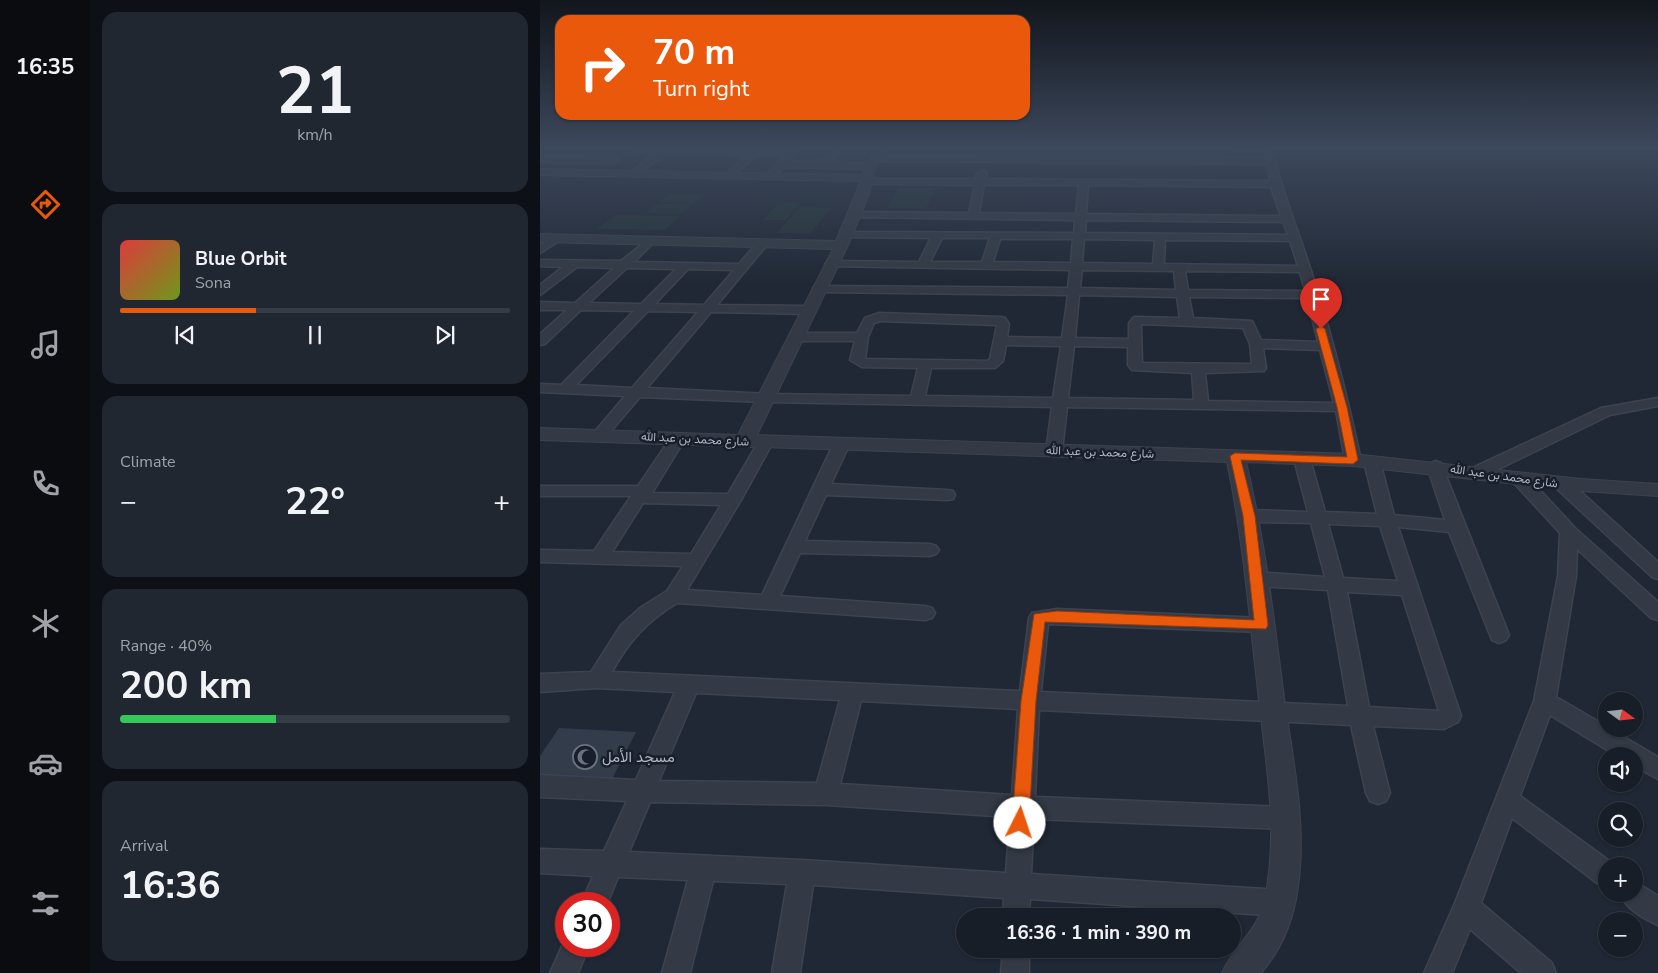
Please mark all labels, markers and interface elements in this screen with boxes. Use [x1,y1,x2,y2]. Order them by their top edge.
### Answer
text: 70 m [653,29,735,76]
icon: right [570,35,635,100]
text: 21 [276,47,354,136]
text: 16:35 [16,52,74,82]
text: Turn right [653,74,749,104]
text: km/h [297,124,333,146]
icon: directions [28,187,63,222]
text: Blue Orbit [195,246,286,272]
text: Sona [195,272,231,294]
pin [1300,278,1342,329]
icon: arrive [1307,285,1335,313]
icon: previous [171,321,199,349]
icon: pause [301,321,329,349]
icon: next [431,321,459,349]
icon: music [28,327,63,362]
street label: شارع محمد بن عبد الله [640,428,750,451]
street label: شارع محمد بن عبد الله [1046,442,1154,463]
text: Climate [120,451,175,473]
street label: شارع محمد بن عبد الله [1449,461,1559,492]
icon: phone [28,466,63,501]
text: 22° [285,476,345,527]
text: − [120,483,137,521]
text: + [493,483,510,521]
icon: climate [28,606,63,641]
text: Range · 40% [120,635,212,657]
text: 200 km [120,660,252,711]
north arrow [1598,692,1642,738]
map controls [1598,692,1643,957]
mosque icon: مسجد الأمل [572,744,598,770]
icon: car [28,746,63,781]
place label: مسجد الأمل [602,747,675,767]
button: sound [1598,747,1643,792]
position arrow [993,796,1045,848]
button: search [1598,802,1643,847]
text: Arrival [120,835,168,857]
button: + [1598,857,1643,902]
text: 16:36 [120,860,221,911]
icon: filters [28,886,63,921]
speed limit sign: 30 [555,892,620,957]
button: − [1598,912,1643,957]
text: 16:36 · 1 min · 390 m [1006,920,1191,946]

